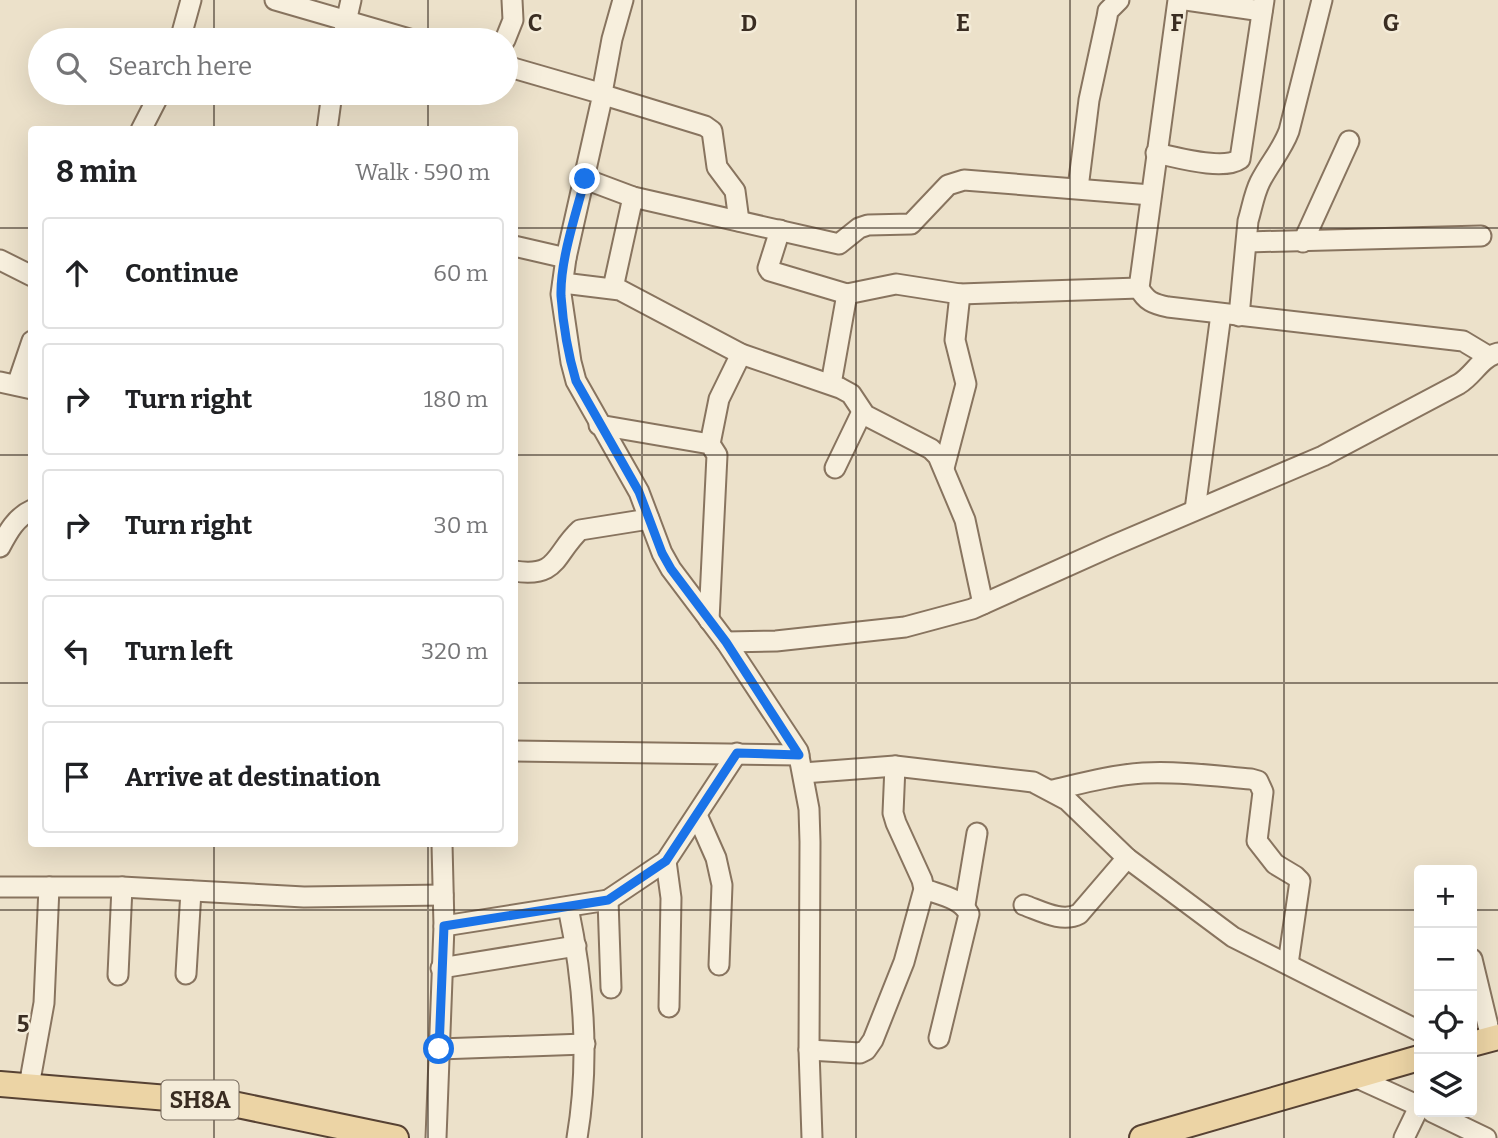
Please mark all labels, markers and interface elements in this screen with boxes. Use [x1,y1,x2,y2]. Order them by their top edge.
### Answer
text: C [528,9,542,37]
text: D [741,9,757,37]
text: E [956,9,970,37]
text: F [1171,9,1184,37]
text: G [1383,9,1400,37]
search box [28,28,518,105]
icon: search [52,48,90,86]
text: Search here [108,51,252,82]
text: 8 min [56,154,137,190]
text: Walk · 590 m [355,158,490,186]
route end [569,163,600,194]
icon: ahead [58,254,96,292]
text: Continue [125,258,239,289]
text: 60 m [433,259,488,287]
icon: right [58,380,96,418]
text: Turn right [125,384,252,415]
text: 180 m [424,385,488,413]
icon: right [58,506,96,544]
text: Turn right [125,510,252,541]
text: 30 m [434,511,488,539]
icon: left [58,632,96,670]
text: Turn left [125,636,233,667]
text: 320 m [421,637,488,665]
icon: arrive [58,758,96,796]
text: Arrive at destination [125,762,380,793]
map controls [1414,865,1477,1117]
button: + [1414,865,1477,928]
button: − [1414,928,1477,991]
button: locate [1414,991,1477,1054]
text: 5 [17,1010,29,1038]
route start [423,1033,454,1064]
button: layers [1414,1054,1477,1117]
road number: SH8A [162,1080,238,1120]

